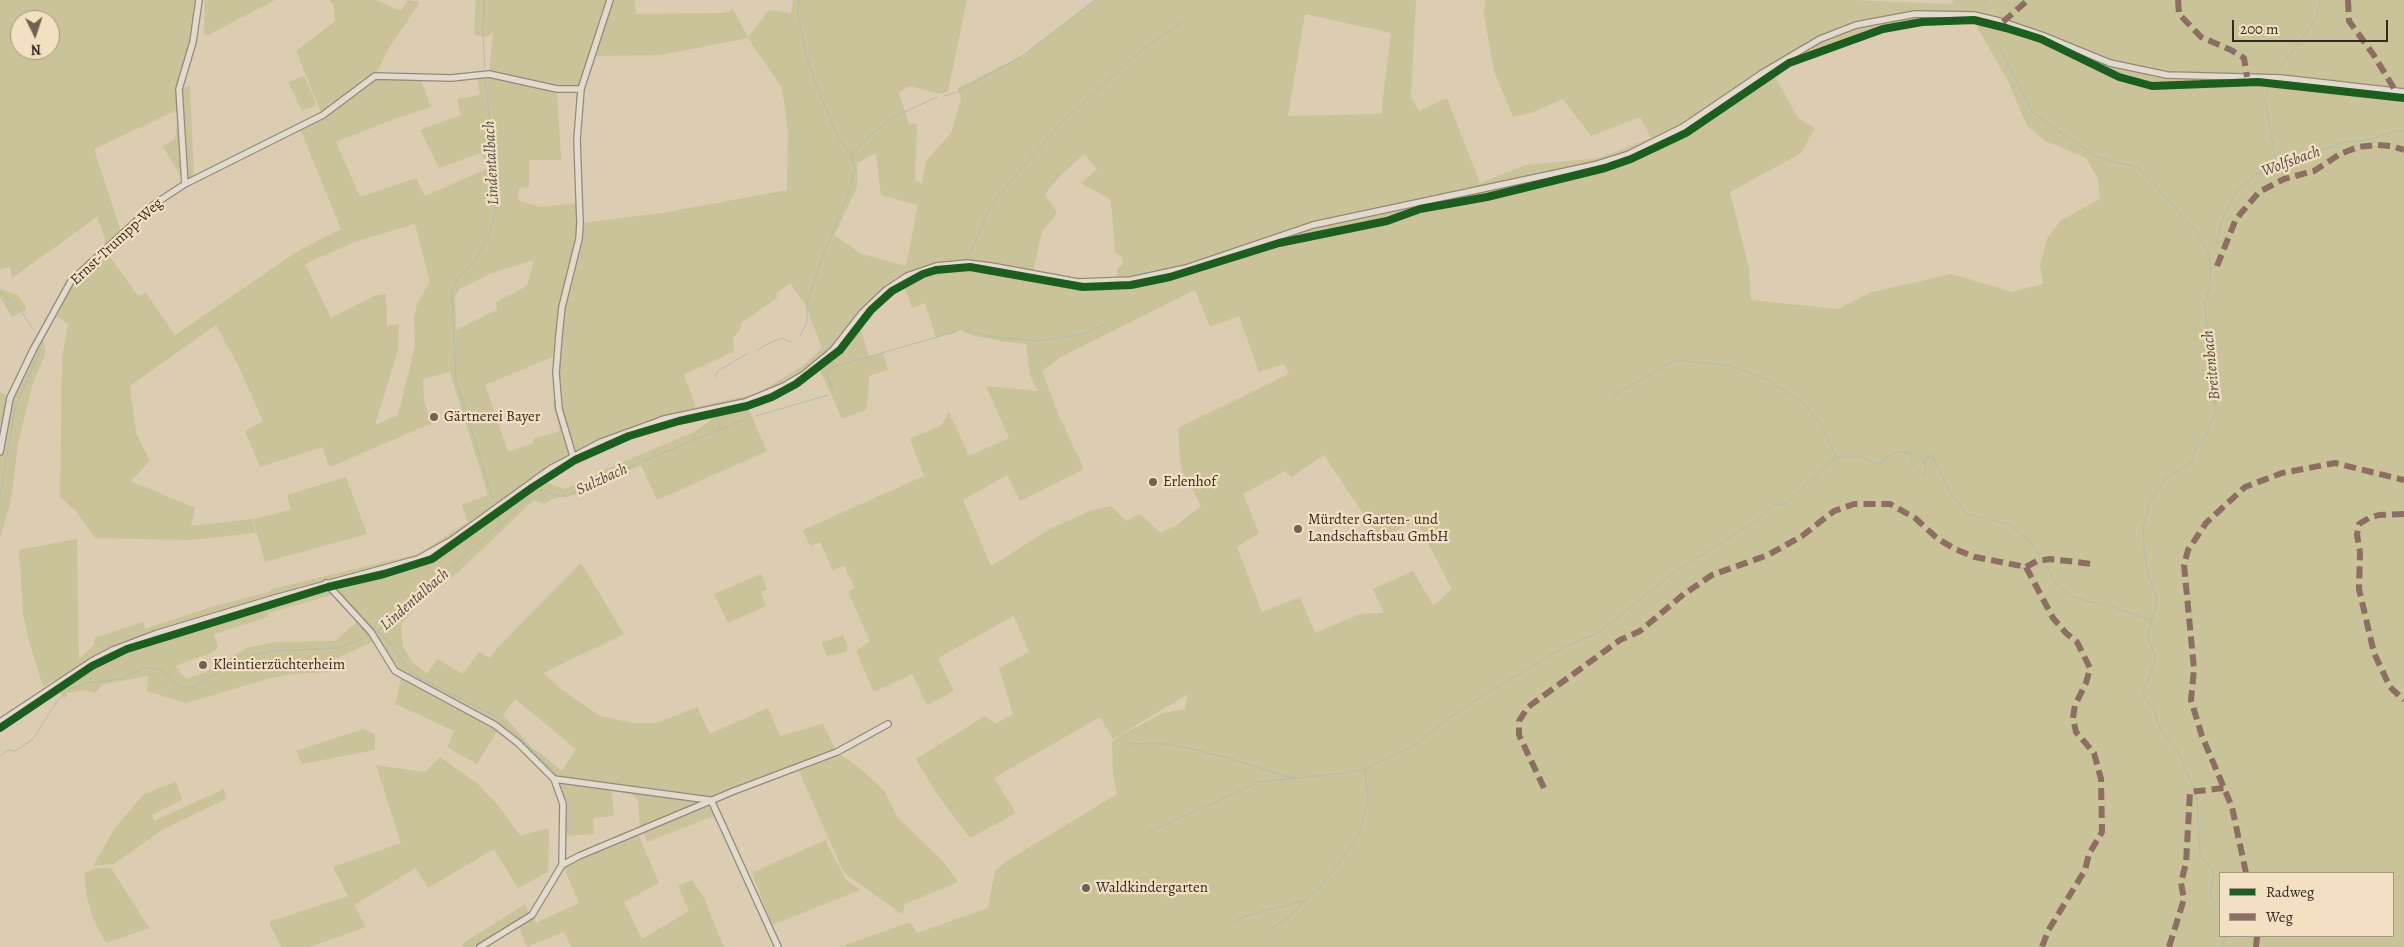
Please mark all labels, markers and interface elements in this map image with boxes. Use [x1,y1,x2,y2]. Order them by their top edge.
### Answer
north arrow [10,10,60,60]
scale bar [2234,10,2390,42]
text: 200 m [2240,19,2279,39]
text: N [30,40,42,59]
water label: Lindentalbach [480,120,504,206]
water label: Wolfsbach [2259,143,2323,181]
street label: Ernst-Trumpp-Weg [67,195,167,289]
water label: Breitenbach [2199,329,2225,401]
place label: Gärtnerei Bayer [444,408,541,426]
marker: Gärtnerei Bayer [428,411,440,423]
water label: Sulzbach [573,460,631,500]
place label: Erlenhof [1163,473,1216,491]
marker: Erlenhof [1147,476,1159,488]
place label: Mürdter Garten- und Landschaftsbau GmbH [1308,511,1449,546]
marker: Mürdter Garten- und Landschaftsbau GmbH [1292,523,1304,535]
water label: Lindentalbach [377,565,453,635]
place label: Kleintierzüchterheim [213,656,345,674]
marker: Kleintierzüchterheim [197,659,209,671]
legend [2219,872,2394,937]
place label: Waldkindergarten [1096,879,1208,897]
marker: Waldkindergarten [1080,882,1092,894]
text: Radweg [2266,882,2314,902]
text: Weg [2266,907,2293,927]

